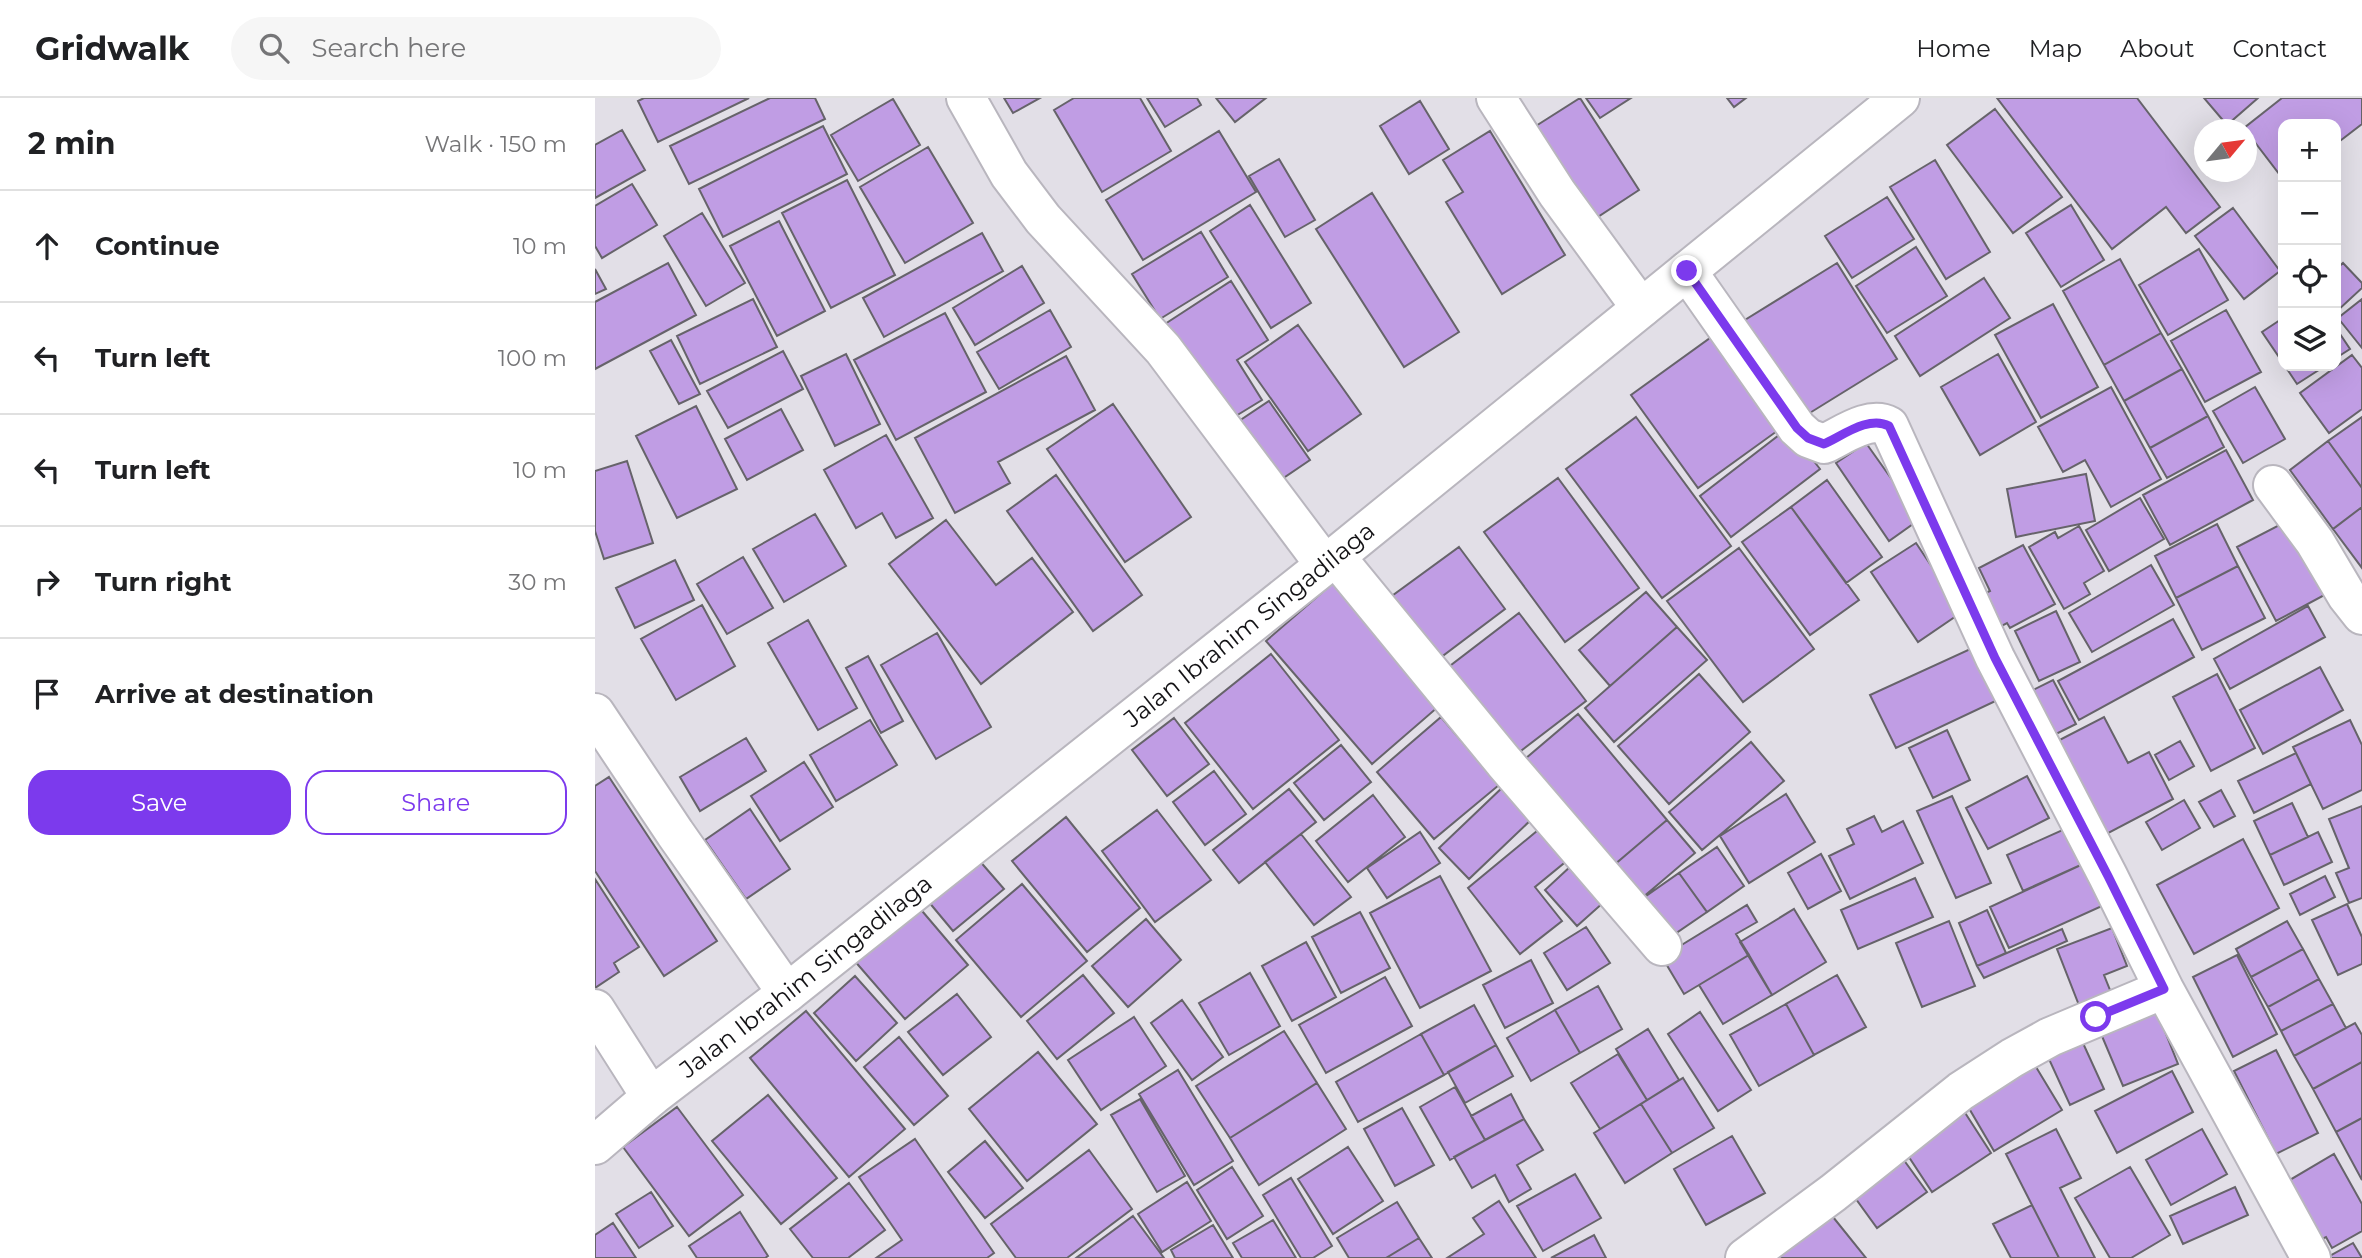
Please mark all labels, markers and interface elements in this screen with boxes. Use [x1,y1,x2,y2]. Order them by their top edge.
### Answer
search box [231,17,721,80]
text: Gridwalk [35,28,189,68]
icon: search [255,29,293,67]
text: Search here [311,32,466,64]
text: Home [1916,34,1991,63]
text: Map [2029,34,2082,63]
text: About [2120,34,2194,63]
text: Contact [2232,34,2327,63]
north arrow [2194,119,2257,182]
map controls [2278,119,2341,371]
button: + [2278,119,2341,182]
text: 2 min [28,125,115,162]
text: Walk · 150 m [424,130,567,158]
button: − [2278,182,2341,245]
icon: ahead [28,227,66,265]
text: Continue [95,230,220,262]
text: 10 m [513,232,567,260]
button: locate [2278,245,2341,308]
route end [1671,255,1702,286]
button: layers [2278,308,2341,371]
icon: left [28,339,66,377]
text: Turn left [95,342,211,374]
text: 100 m [498,344,567,372]
icon: left [28,451,66,489]
text: Turn left [95,454,211,486]
text: 10 m [513,456,567,484]
street label: Jalan Ibrahim Singadilaga [1117,516,1380,734]
icon: right [28,563,66,601]
text: Turn right [95,566,231,598]
text: 30 m [508,568,567,596]
icon: arrive [28,675,66,713]
text: Arrive at destination [95,678,374,710]
button: Save [28,770,291,835]
button: Share [305,770,567,835]
street label: Jalan Ibrahim Singadilaga [673,868,938,1084]
route start [2080,1001,2111,1032]

